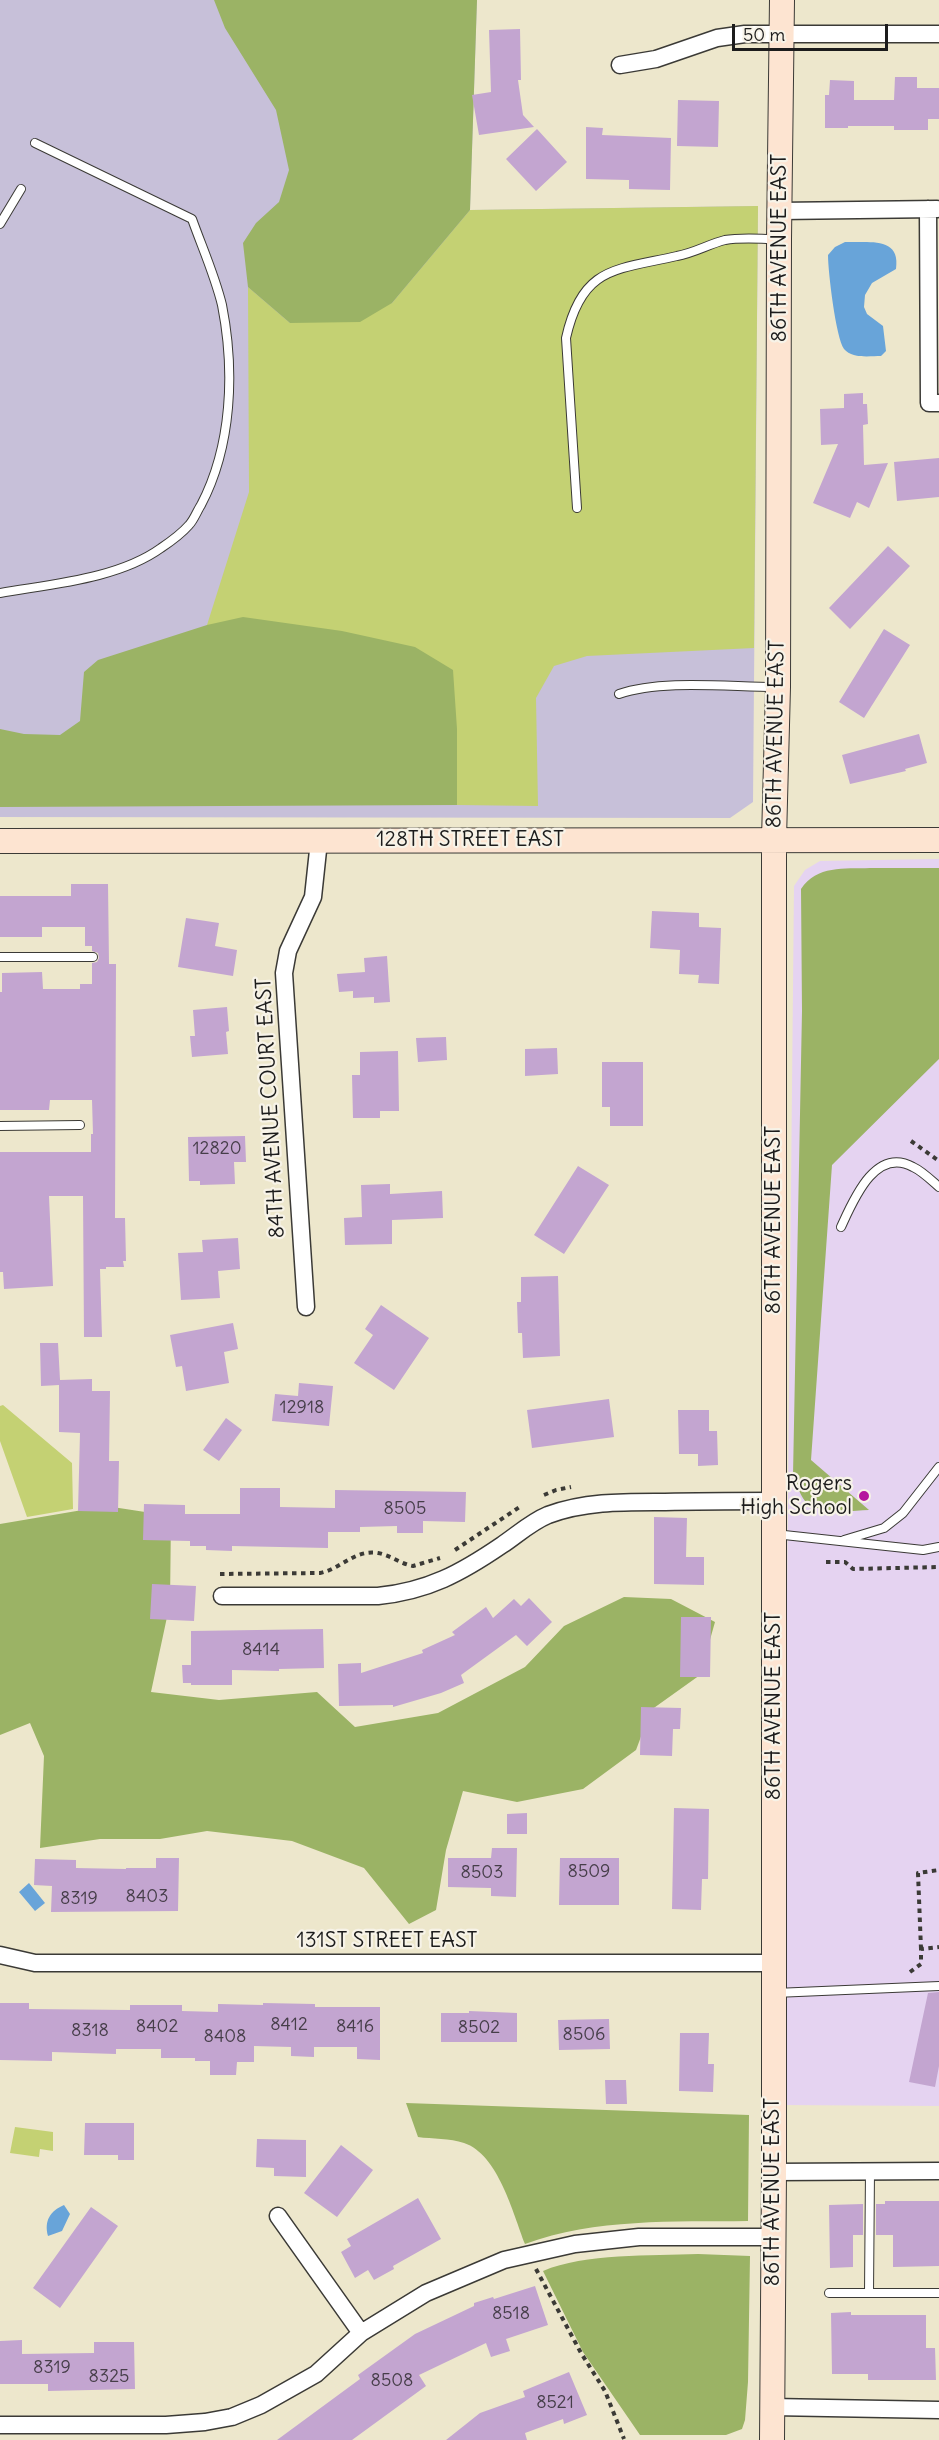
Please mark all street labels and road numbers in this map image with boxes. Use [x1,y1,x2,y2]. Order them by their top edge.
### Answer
street label: 86TH AVENUE EAST [767,154,793,342]
street label: 86TH AVENUE EAST [762,640,790,828]
street label: 128TH STREET EAST [376,827,564,853]
street label: 84TH AVENUE COURT EAST [252,977,290,1239]
street label: 86TH AVENUE EAST [761,1126,787,1314]
street label: 86TH AVENUE EAST [761,1612,787,1800]
street label: 131ST STREET EAST [296,1928,478,1954]
street label: 86TH AVENUE EAST [760,2098,786,2286]

